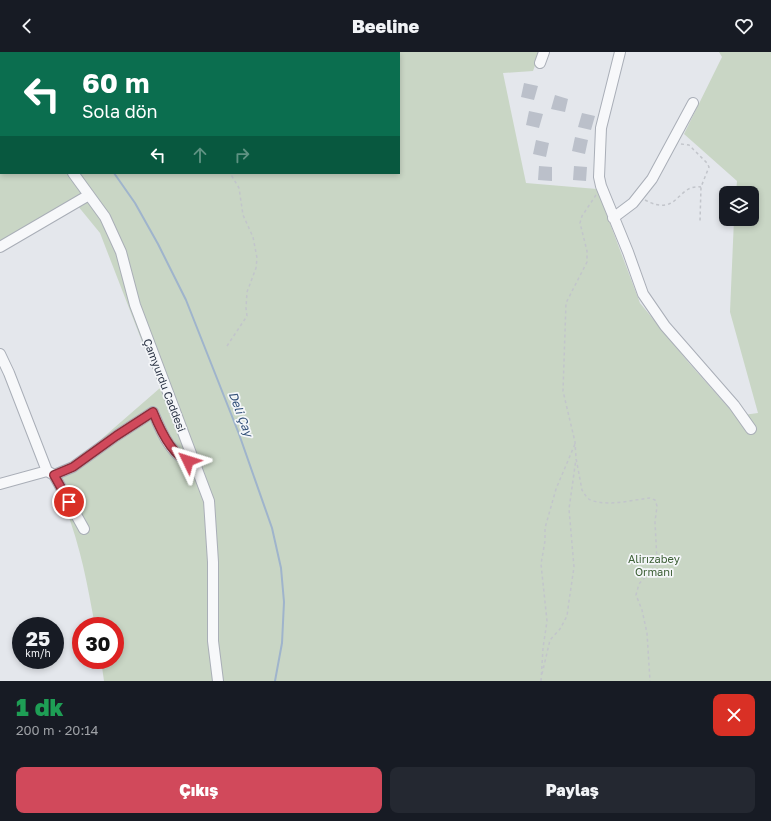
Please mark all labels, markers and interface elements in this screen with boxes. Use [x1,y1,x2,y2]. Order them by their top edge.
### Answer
icon: back [16,15,38,37]
text: Beeline [352,15,419,37]
icon: heart [733,15,755,37]
text: 60 m [82,66,149,99]
icon: left [16,68,68,120]
text: Sola dön [82,100,158,122]
icon: left [147,144,169,166]
icon: ahead [189,144,211,166]
icon: right [231,144,253,166]
map controls [719,186,759,226]
button: layers [719,186,759,226]
street label: Çamyurdu Caddesi [141,337,189,433]
water label: Deli Çay [226,389,257,441]
position arrow [167,440,209,482]
pin [52,485,86,519]
icon: arrive [58,491,80,513]
park label: Alirızabey Ormanı [628,552,680,578]
speed limit sign: 30 [72,617,124,669]
text: 25 [26,626,50,650]
text: km/h [25,647,51,659]
text: 1 dk [16,692,63,721]
button: close [713,694,755,736]
text: 200 m · 20:14 [16,722,99,738]
button: Çıkış [16,767,382,813]
button: Paylaş [390,767,755,813]

